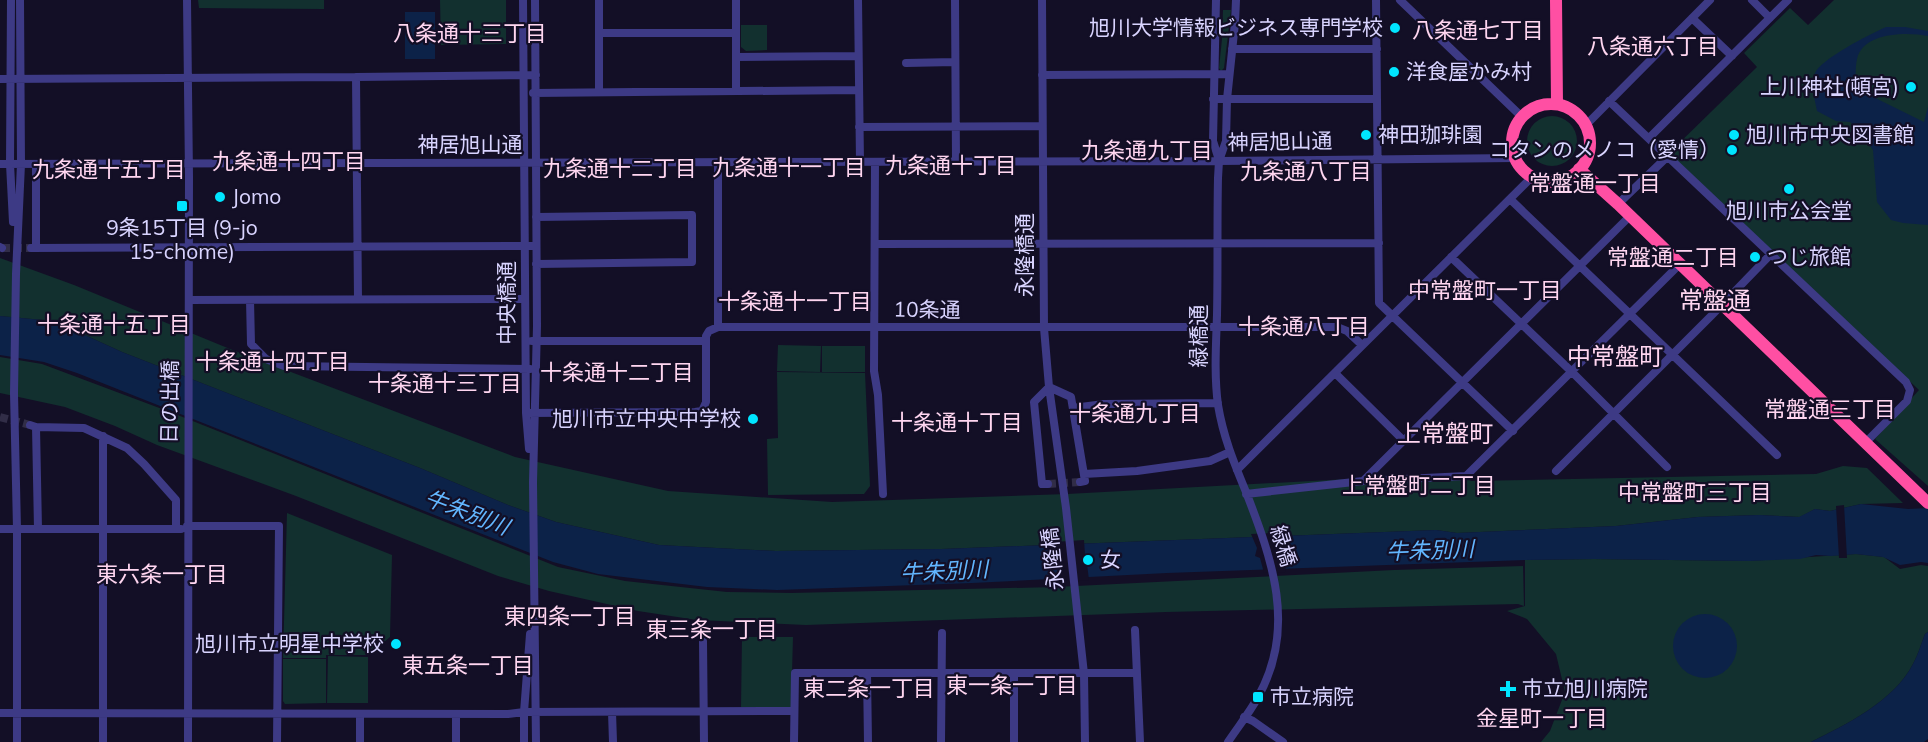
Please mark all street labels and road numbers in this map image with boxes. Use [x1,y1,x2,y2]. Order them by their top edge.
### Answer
street label: 神居旭山通 [1227,127,1333,155]
street label: 神居旭山通 [418,131,523,157]
street label: 永隆橋通 [1011,213,1037,297]
street label: 中央橋通 [493,261,519,345]
street label: 10条通 [893,295,961,323]
street label: 緑橋通 [1185,305,1211,368]
street label: 日の出橋 [155,360,183,444]
street label: 緑橋 [1265,522,1303,570]
street label: 永隆橋 [1036,526,1068,592]

